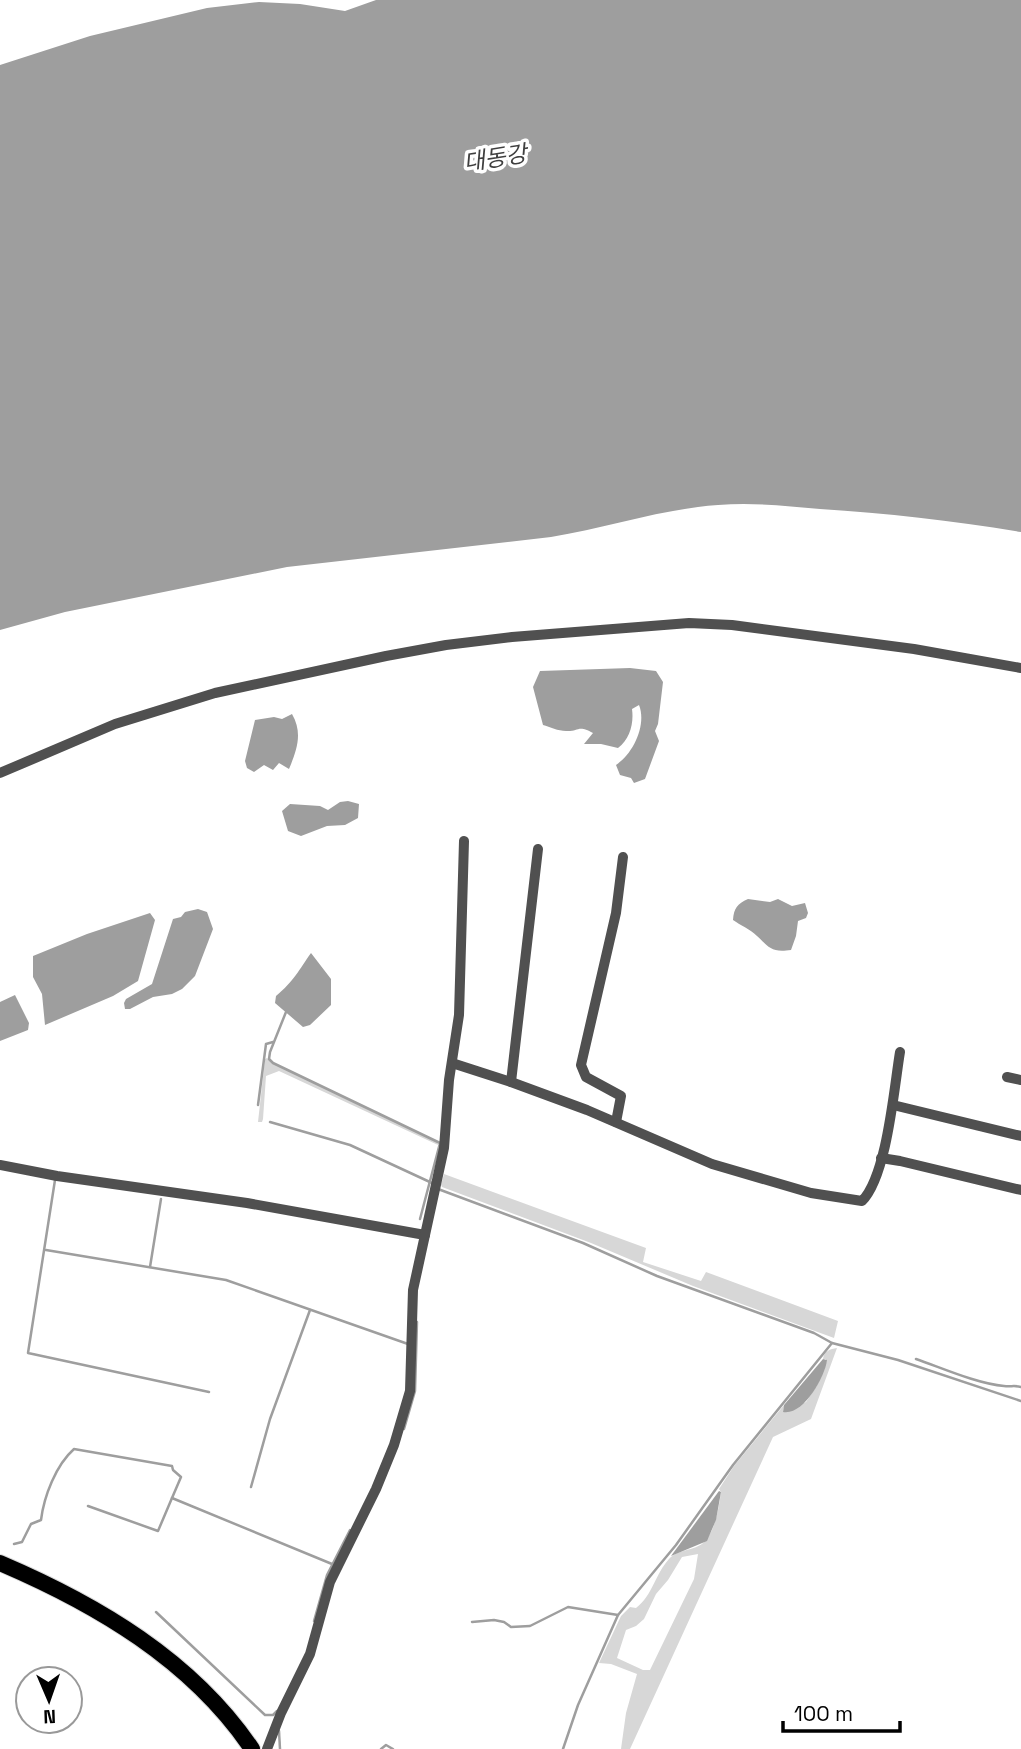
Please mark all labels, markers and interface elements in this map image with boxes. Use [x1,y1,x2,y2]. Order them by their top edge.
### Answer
water label: 대동강 [461,138,531,178]
north arrow [14,1665,84,1735]
scale bar [783,1690,900,1734]
text: 100 m [794,1700,853,1727]
text: N [43,1704,56,1729]

